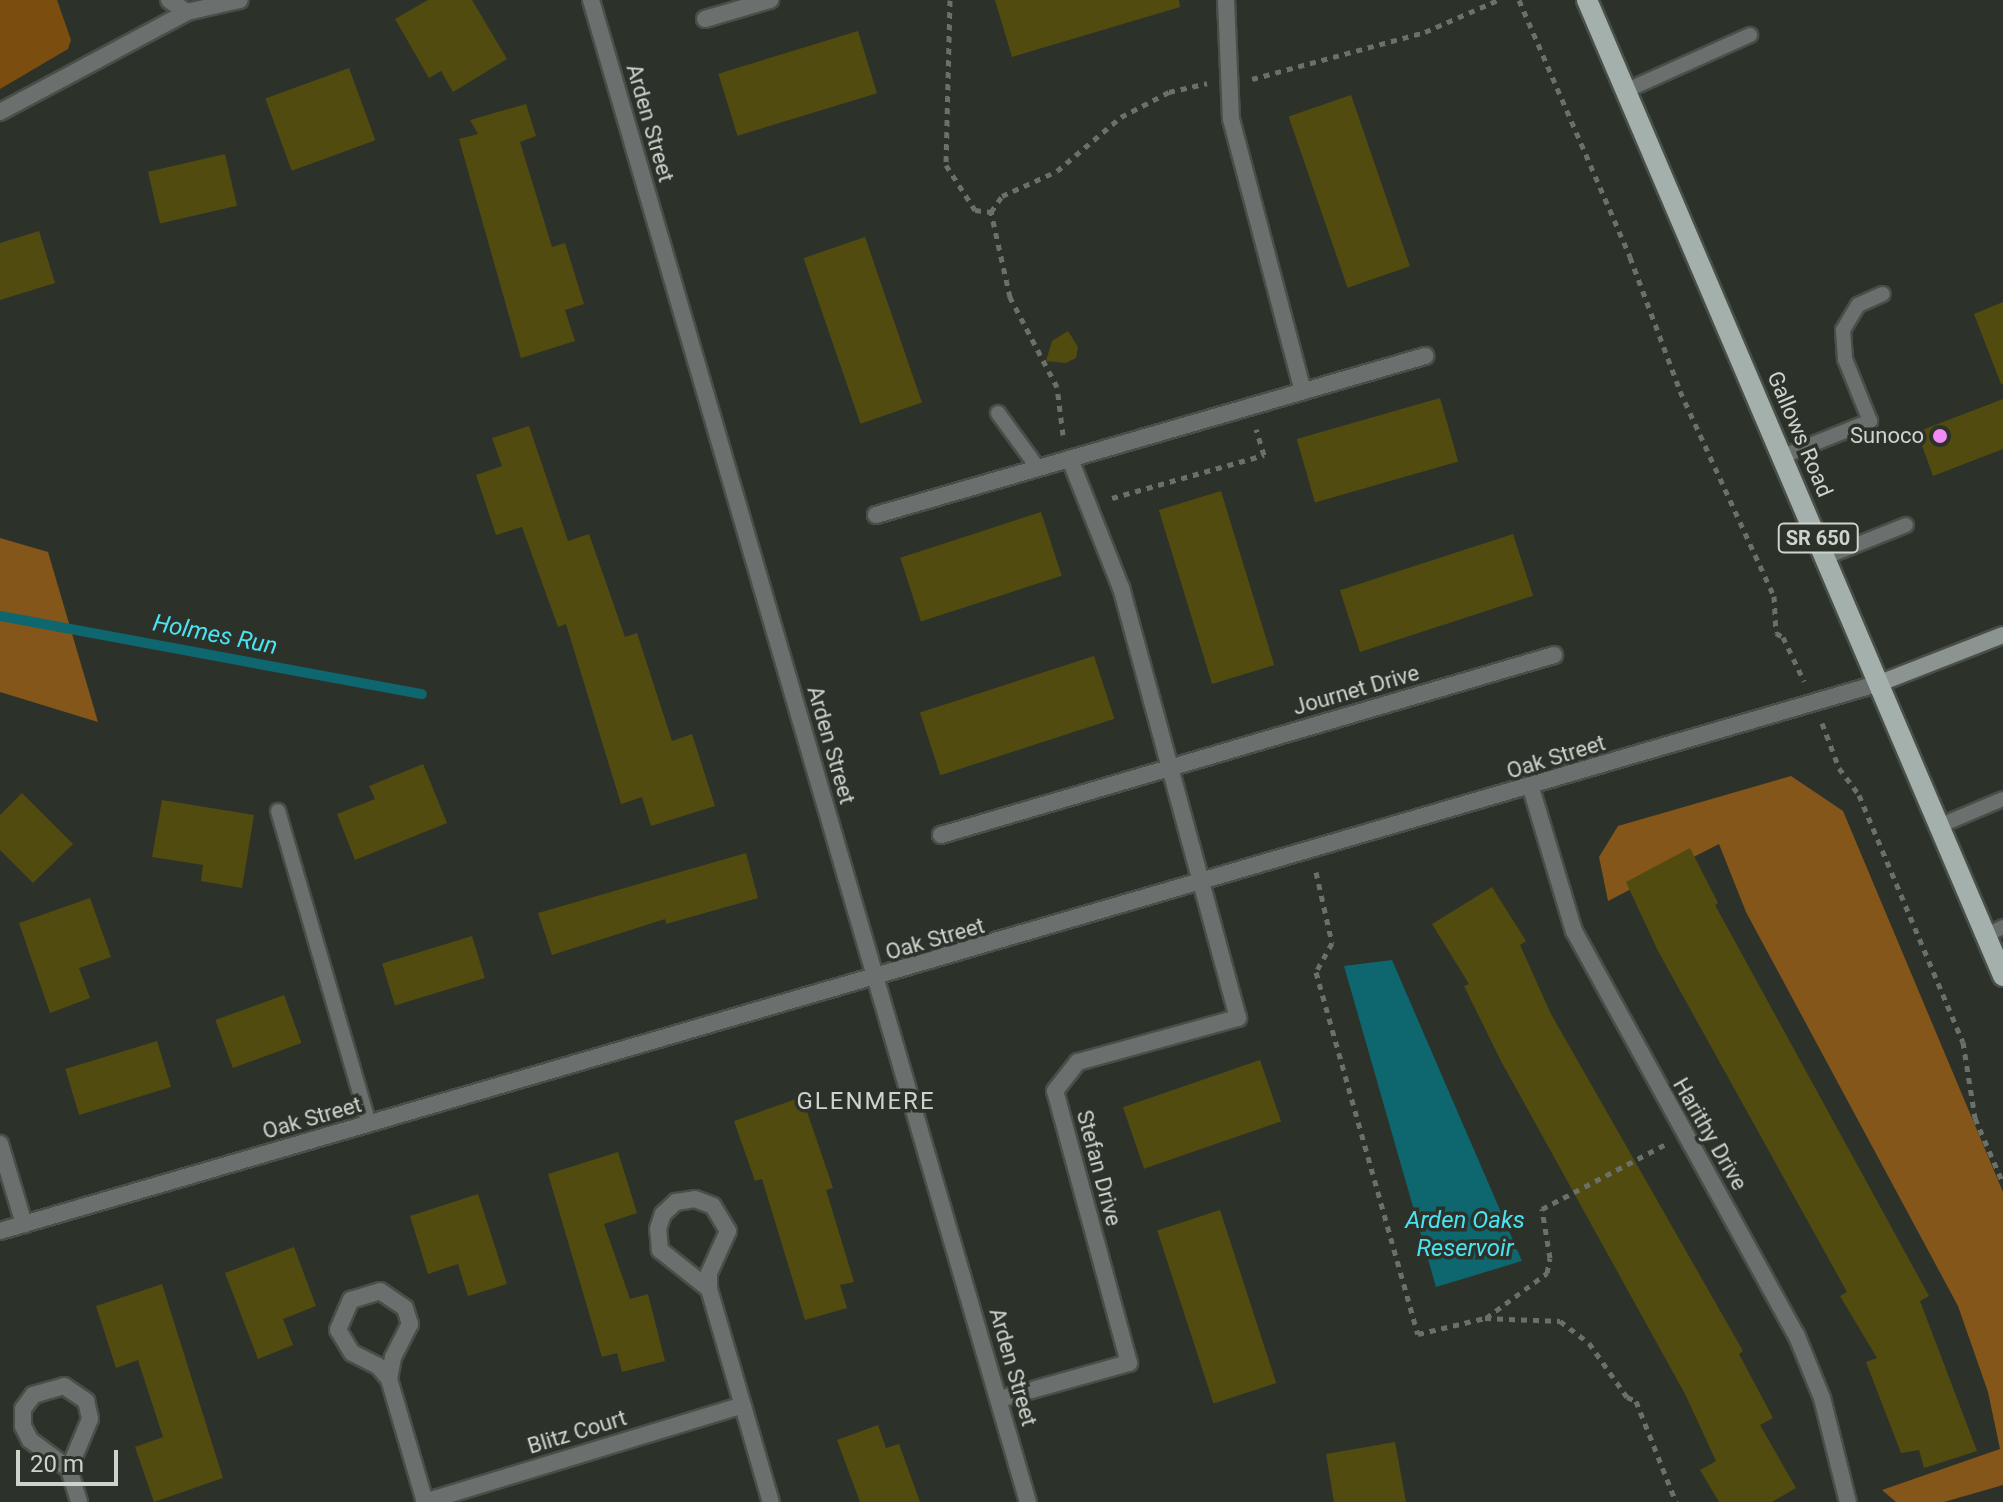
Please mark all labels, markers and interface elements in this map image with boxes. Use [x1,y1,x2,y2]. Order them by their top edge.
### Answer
street label: Arden Street [621,61,679,185]
street label: Gallows Road [1762,367,1838,501]
place label: Sunoco [1850,423,1924,449]
marker: Sunoco [1931,427,1949,445]
road number: SR 650 [1776,522,1860,554]
water label: Holmes Run [150,609,280,661]
street label: Journet Drive [1290,659,1422,721]
street label: Arden Street [802,683,860,807]
street label: Oak Street [1503,730,1609,784]
street label: Oak Street [882,912,988,966]
street label: Harithy Drive [1667,1073,1753,1195]
district label: GLENMERE [796,1088,936,1116]
street label: Oak Street [259,1091,365,1145]
street label: Stefan Drive [1071,1107,1127,1229]
water label: Arden Oaks Reservoir [1405,1207,1525,1263]
street label: Arden Street [984,1305,1042,1429]
street label: Blitz Court [524,1404,630,1460]
scale bar [20,1434,122,1484]
text: 20 m [30,1450,84,1478]

